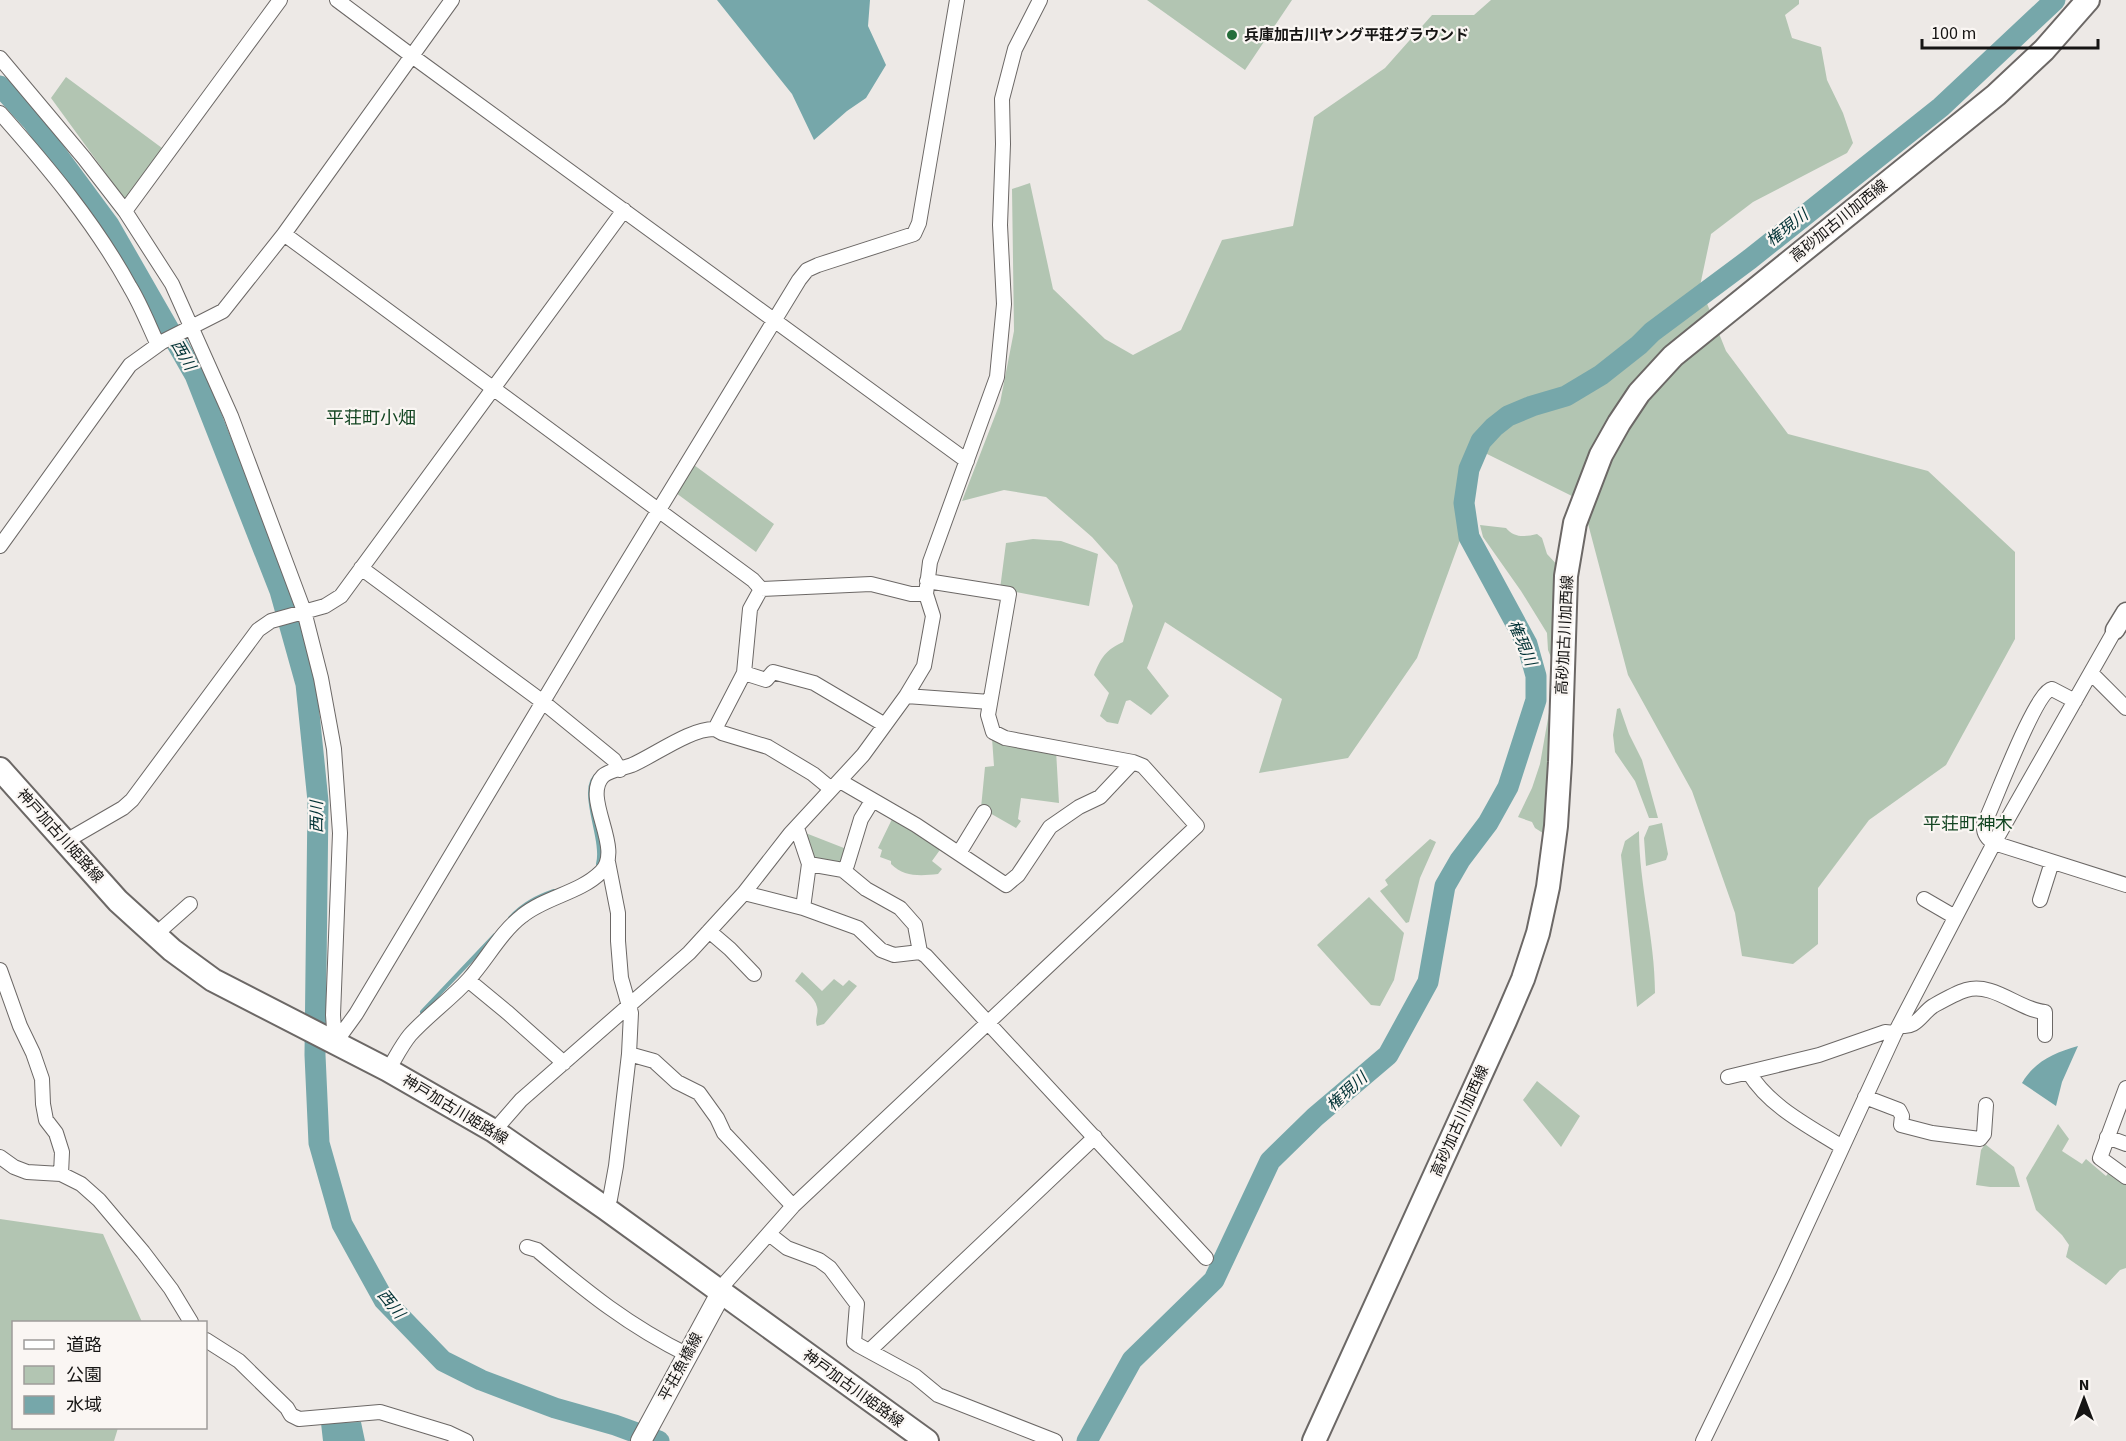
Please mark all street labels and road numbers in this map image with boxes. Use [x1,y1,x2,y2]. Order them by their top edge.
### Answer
street label: 高砂加古川加西線 [1786,175,1892,267]
street label: 高砂加古川加西線 [1551,575,1579,695]
street label: 神戸加古川姫路線 [12,784,108,888]
street label: 高砂加古川加西線 [1426,1062,1494,1180]
street label: 神戸加古川姫路線 [398,1070,512,1150]
street label: 平荘魚橋線 [654,1329,708,1405]
street label: 神戸加古川姫路線 [798,1345,908,1433]

